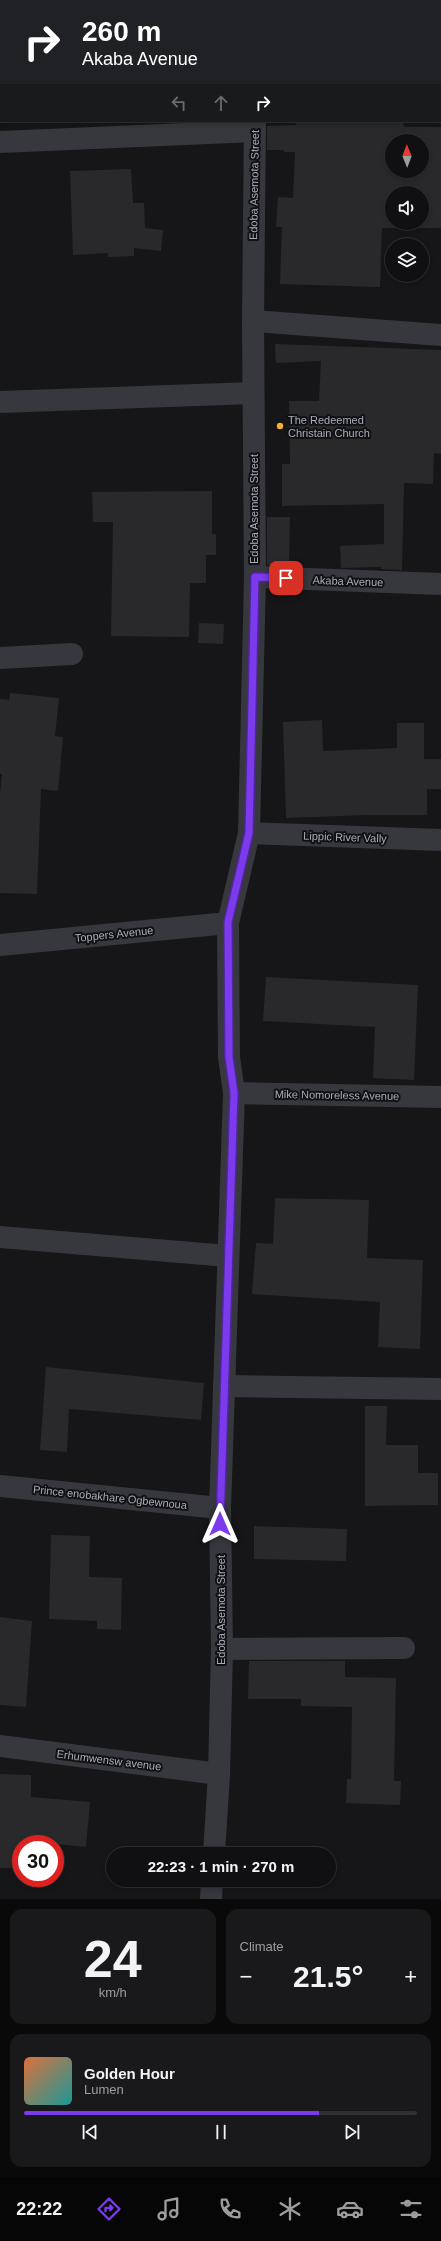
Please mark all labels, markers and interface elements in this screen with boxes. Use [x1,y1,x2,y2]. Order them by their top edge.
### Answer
icon: right [16,16,68,68]
text: 260 m [82,16,161,47]
text: Akaba Avenue [82,49,198,69]
icon: left [168,92,190,114]
icon: ahead [210,92,232,114]
icon: right [252,92,274,114]
street label: Edoba Asemota Street [247,130,261,240]
north arrow [385,134,429,178]
map controls [385,134,429,282]
button: sound [385,186,429,230]
button: layers [385,238,429,282]
place label: The Redeemed Christain Church [288,414,370,439]
marker: The Redeemed Christain Church [275,421,285,431]
street label: Edoba Asemota Street [248,454,260,564]
pin [269,561,303,595]
icon: arrive [275,567,297,589]
street label: Akaba Avenue [312,574,384,588]
street label: Lippic River Vally [303,830,387,844]
street label: Toppers Avenue [74,924,154,944]
street label: Mike Nomoreless Avenue [275,1088,399,1102]
street label: Prince enobakhare Ogbewnoua [32,1483,188,1511]
position arrow [199,1503,241,1545]
street label: Edoba Asemota Street [215,1555,227,1665]
street label: Erhumwensw avenue [56,1748,162,1772]
speed limit sign: 30 [12,1835,64,1887]
text: 22:23 · 1 min · 270 m [148,1858,294,1875]
text: 24 [84,1930,142,1988]
text: Climate [240,1939,284,1954]
text: 21.5° [293,1960,363,1993]
text: − [240,1964,252,1989]
text: + [404,1964,417,1989]
text: km/h [99,1985,127,2000]
text: Golden Hour [84,2065,175,2082]
text: Lumen [84,2082,124,2097]
icon: previous [79,2121,101,2143]
icon: pause [210,2121,232,2143]
icon: next [341,2121,363,2143]
icon: directions [95,2195,123,2223]
icon: music [155,2195,183,2223]
icon: phone [216,2195,244,2223]
icon: climate [276,2195,304,2223]
icon: car [336,2195,364,2223]
icon: filters [397,2195,425,2223]
text: 22:22 [16,2199,62,2219]

